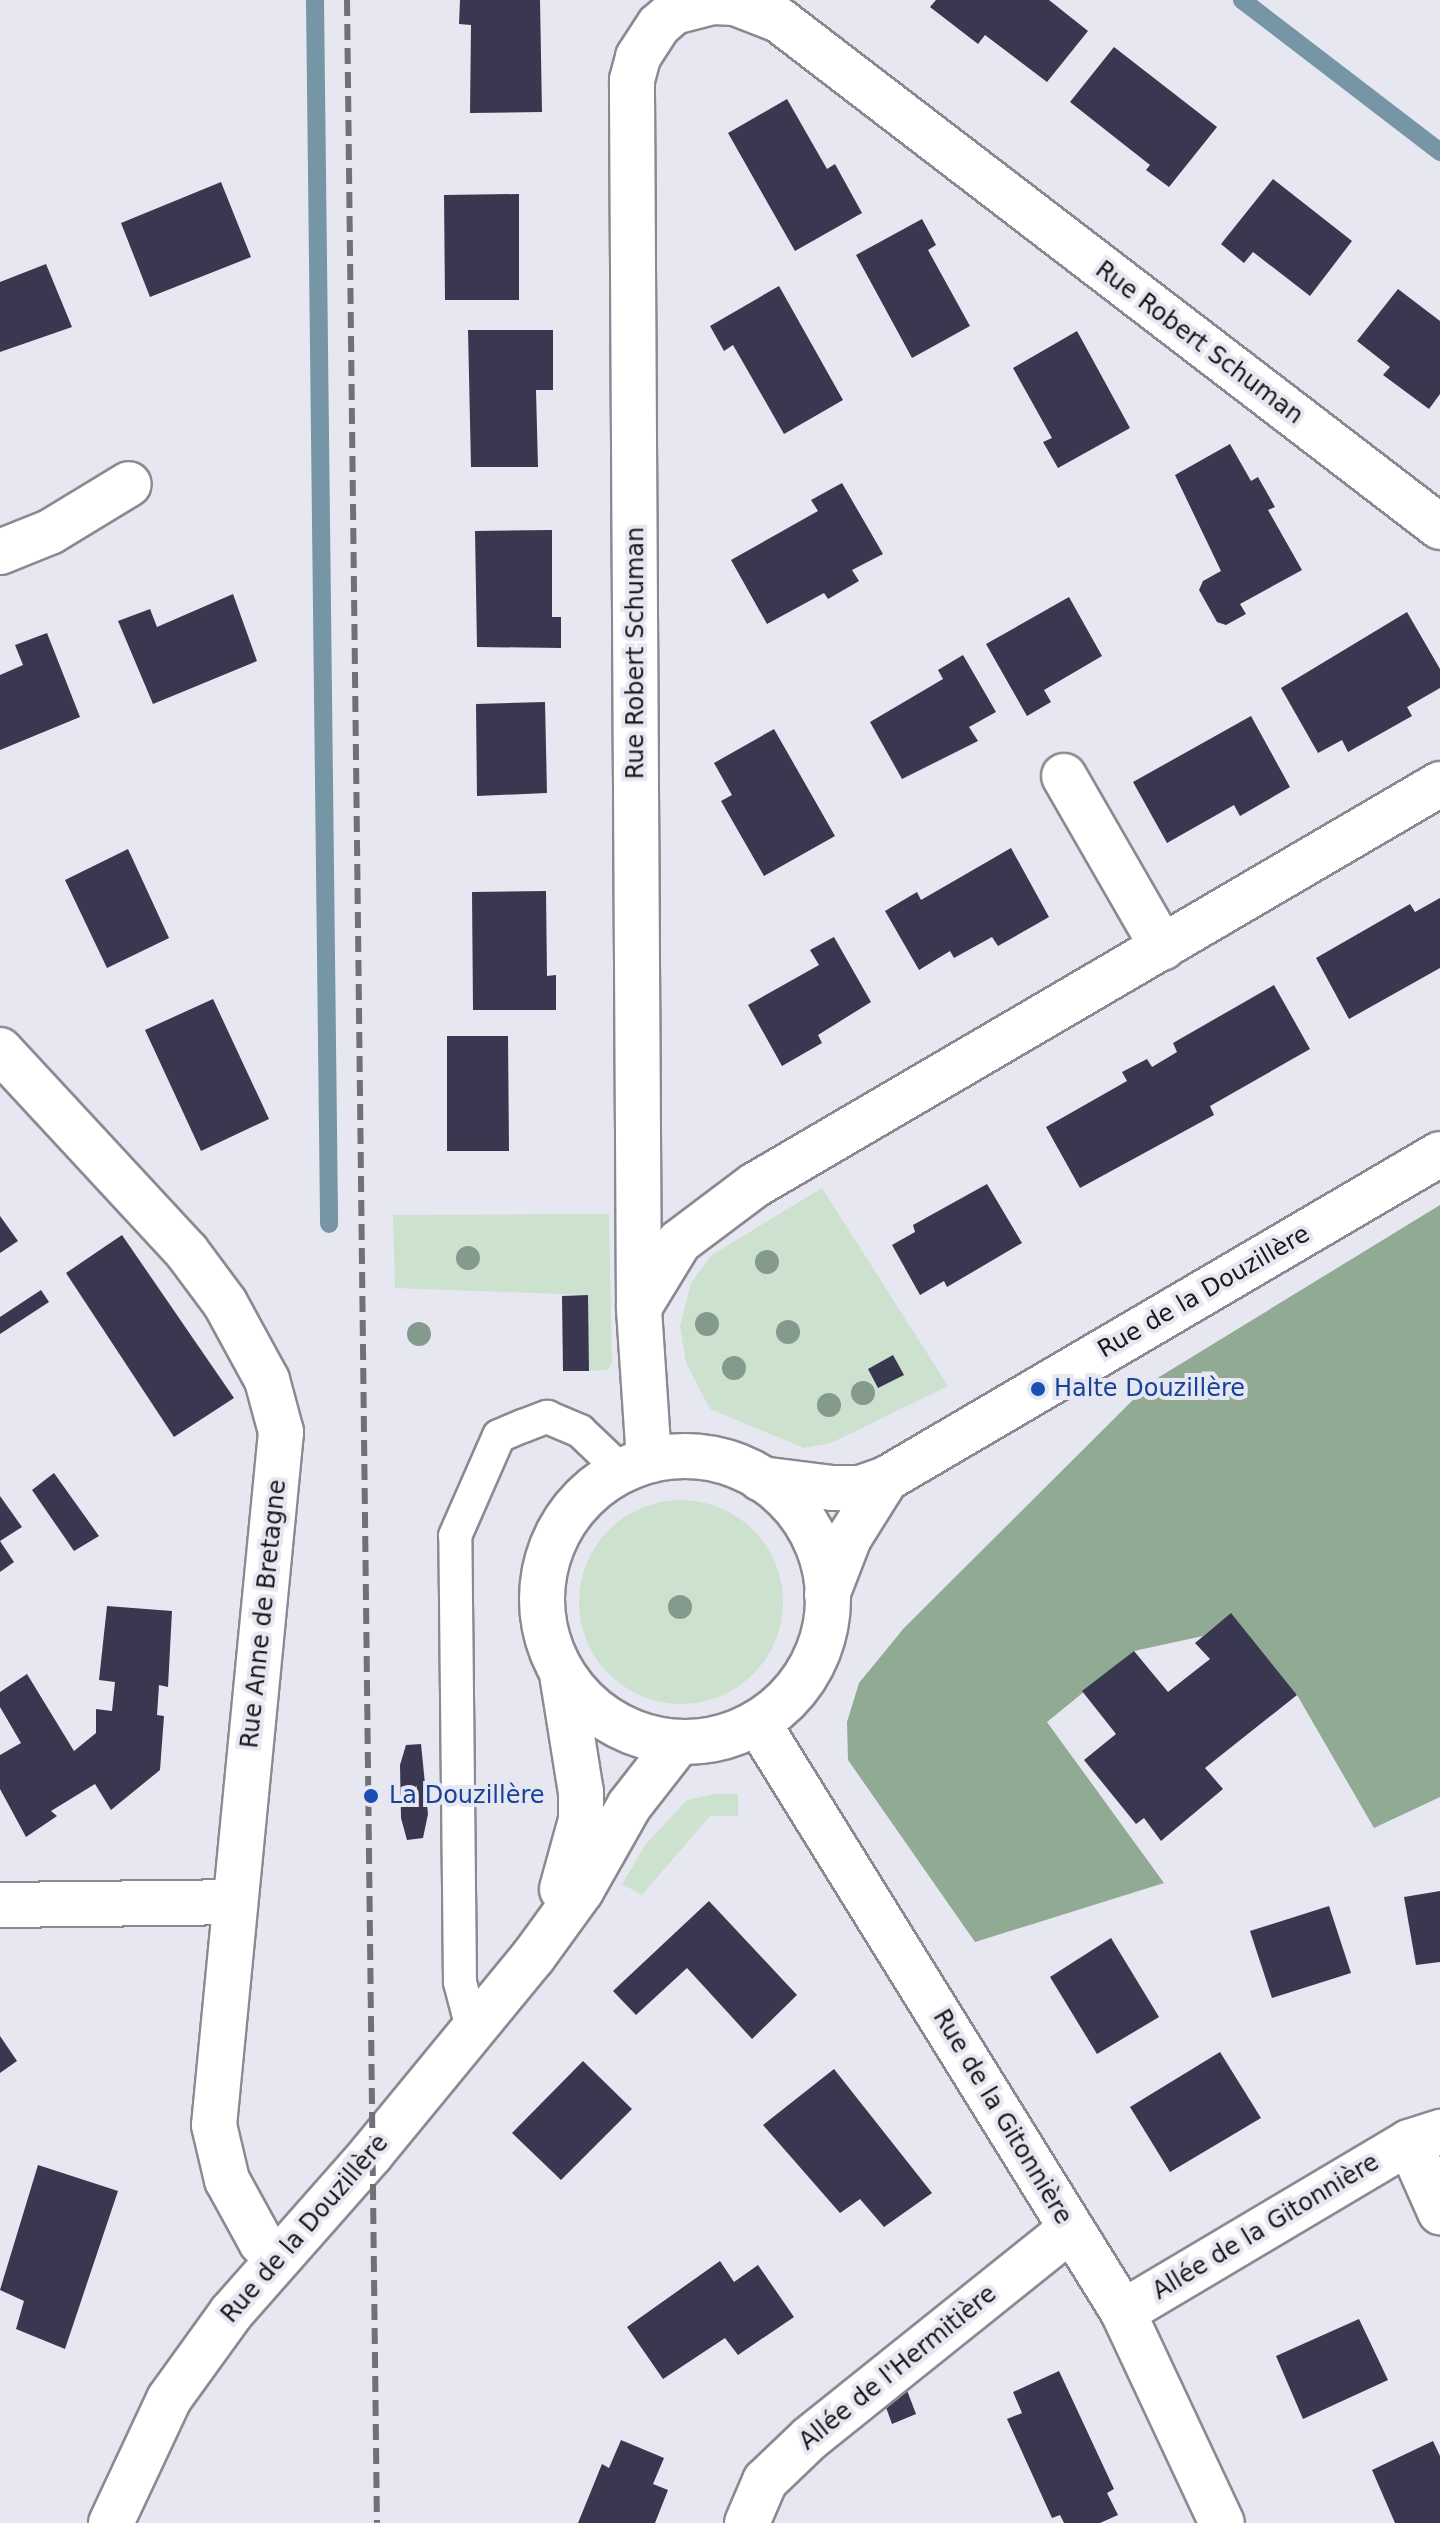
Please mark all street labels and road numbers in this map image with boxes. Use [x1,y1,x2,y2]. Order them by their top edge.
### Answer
street label: Rue Robert Schuman [1089,256,1309,430]
street label: Rue Robert Schuman [622,527,650,779]
street label: Rue de la Douzillère [1093,1220,1315,1364]
street label: Rue Anne de Bretagne [236,1478,292,1750]
street label: Rue de la Gitonnière [927,2005,1077,2229]
street label: Rue de la Douzillère [216,2129,394,2329]
street label: Allée de la Gitonnière [1148,2148,1384,2306]
street label: Allée de l'Hermitière [794,2280,1002,2456]

